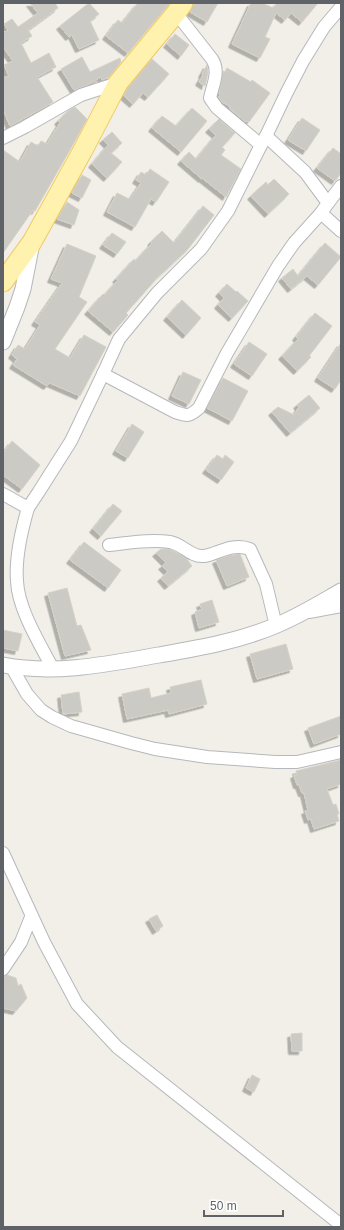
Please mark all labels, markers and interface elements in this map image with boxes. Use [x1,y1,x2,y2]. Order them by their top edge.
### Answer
scale bar [204,1192,283,1218]
text: 50 m [210,1199,237,1213]

